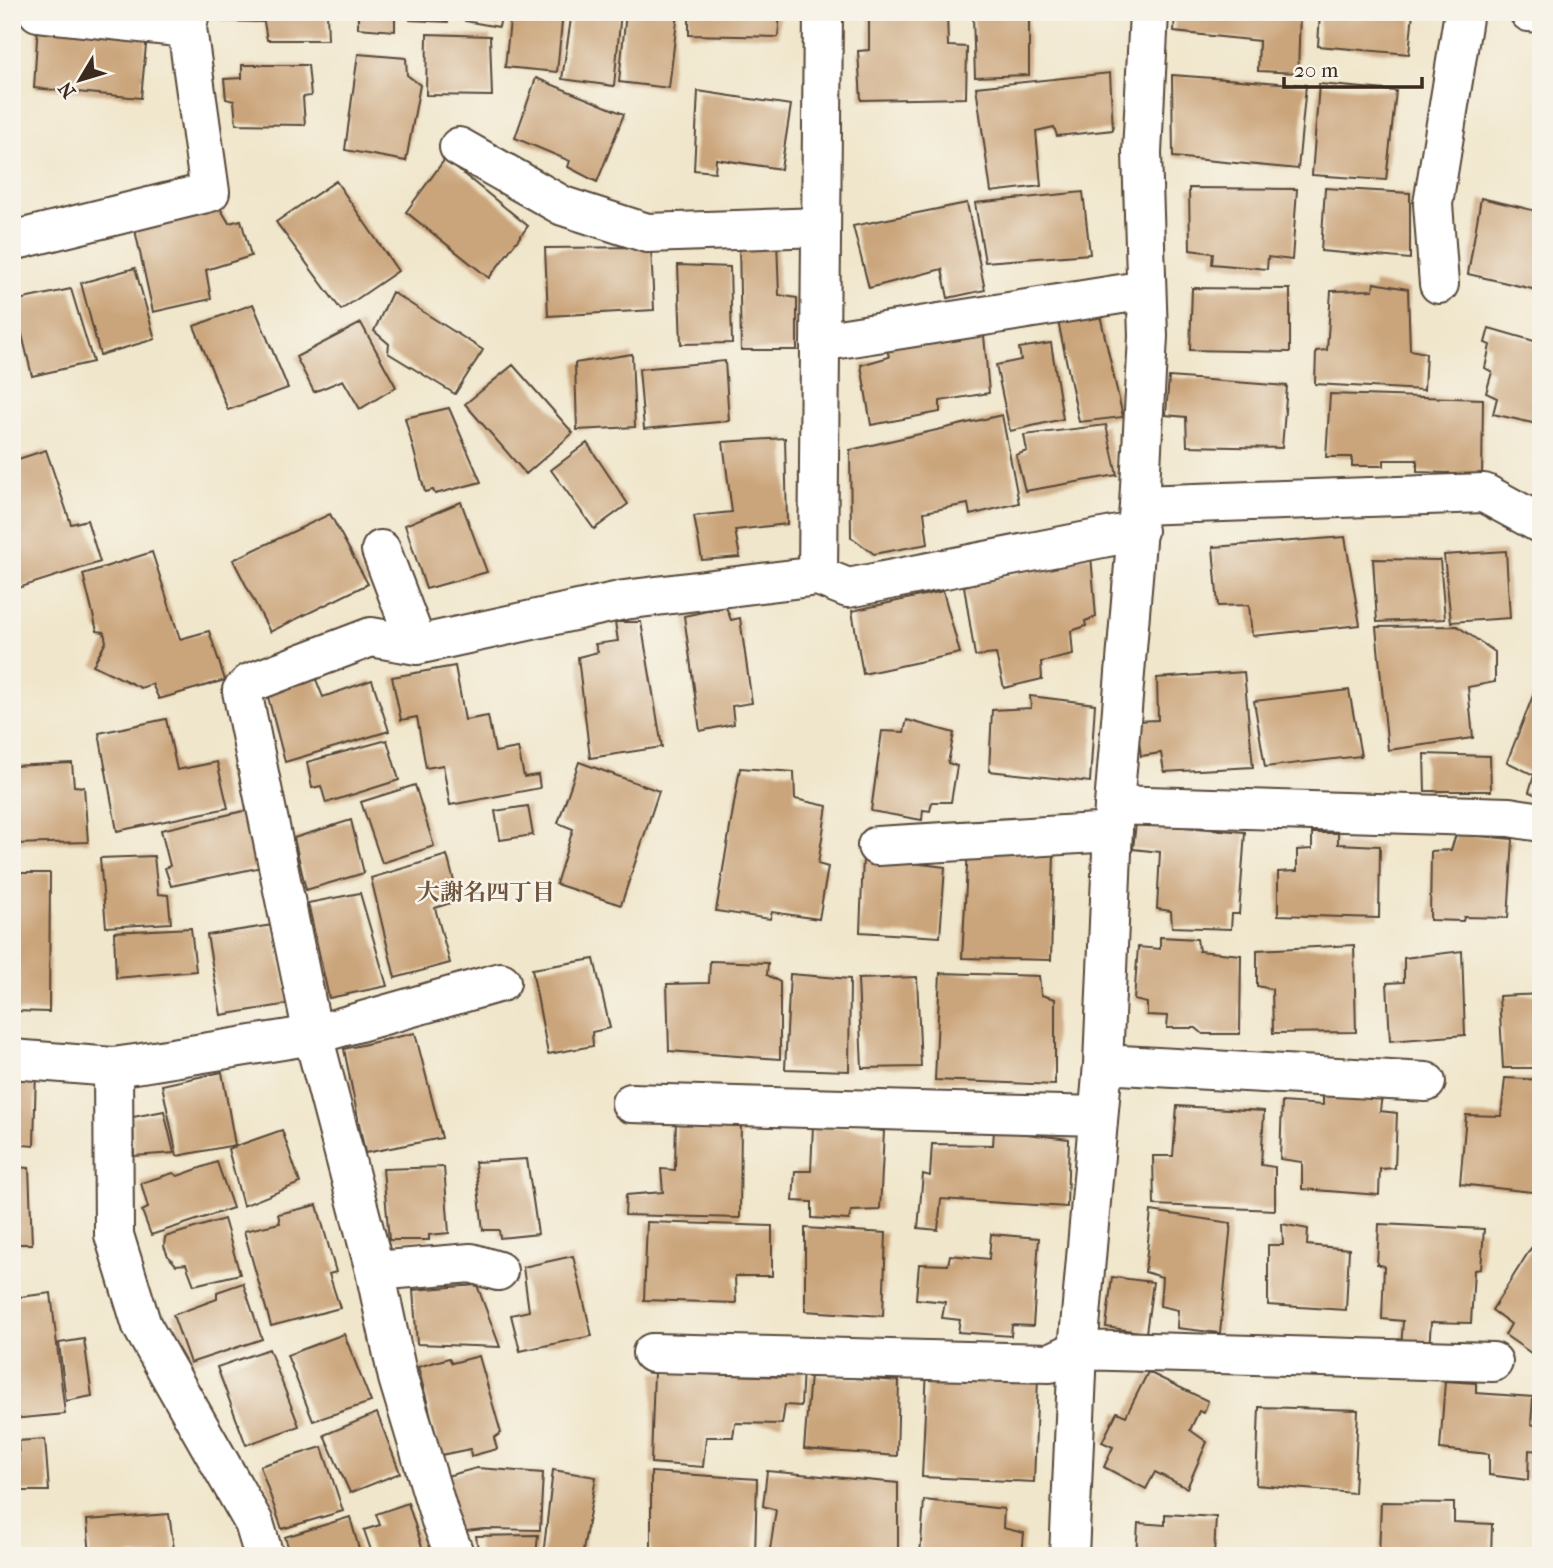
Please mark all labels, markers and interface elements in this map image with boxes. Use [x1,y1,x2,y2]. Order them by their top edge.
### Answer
north arrow [46,46,116,116]
scale bar [1284,46,1422,90]
text: 20 m [1294,58,1339,82]
text: N [54,77,80,102]
district label: 大謝名四丁目 [417,879,555,906]

